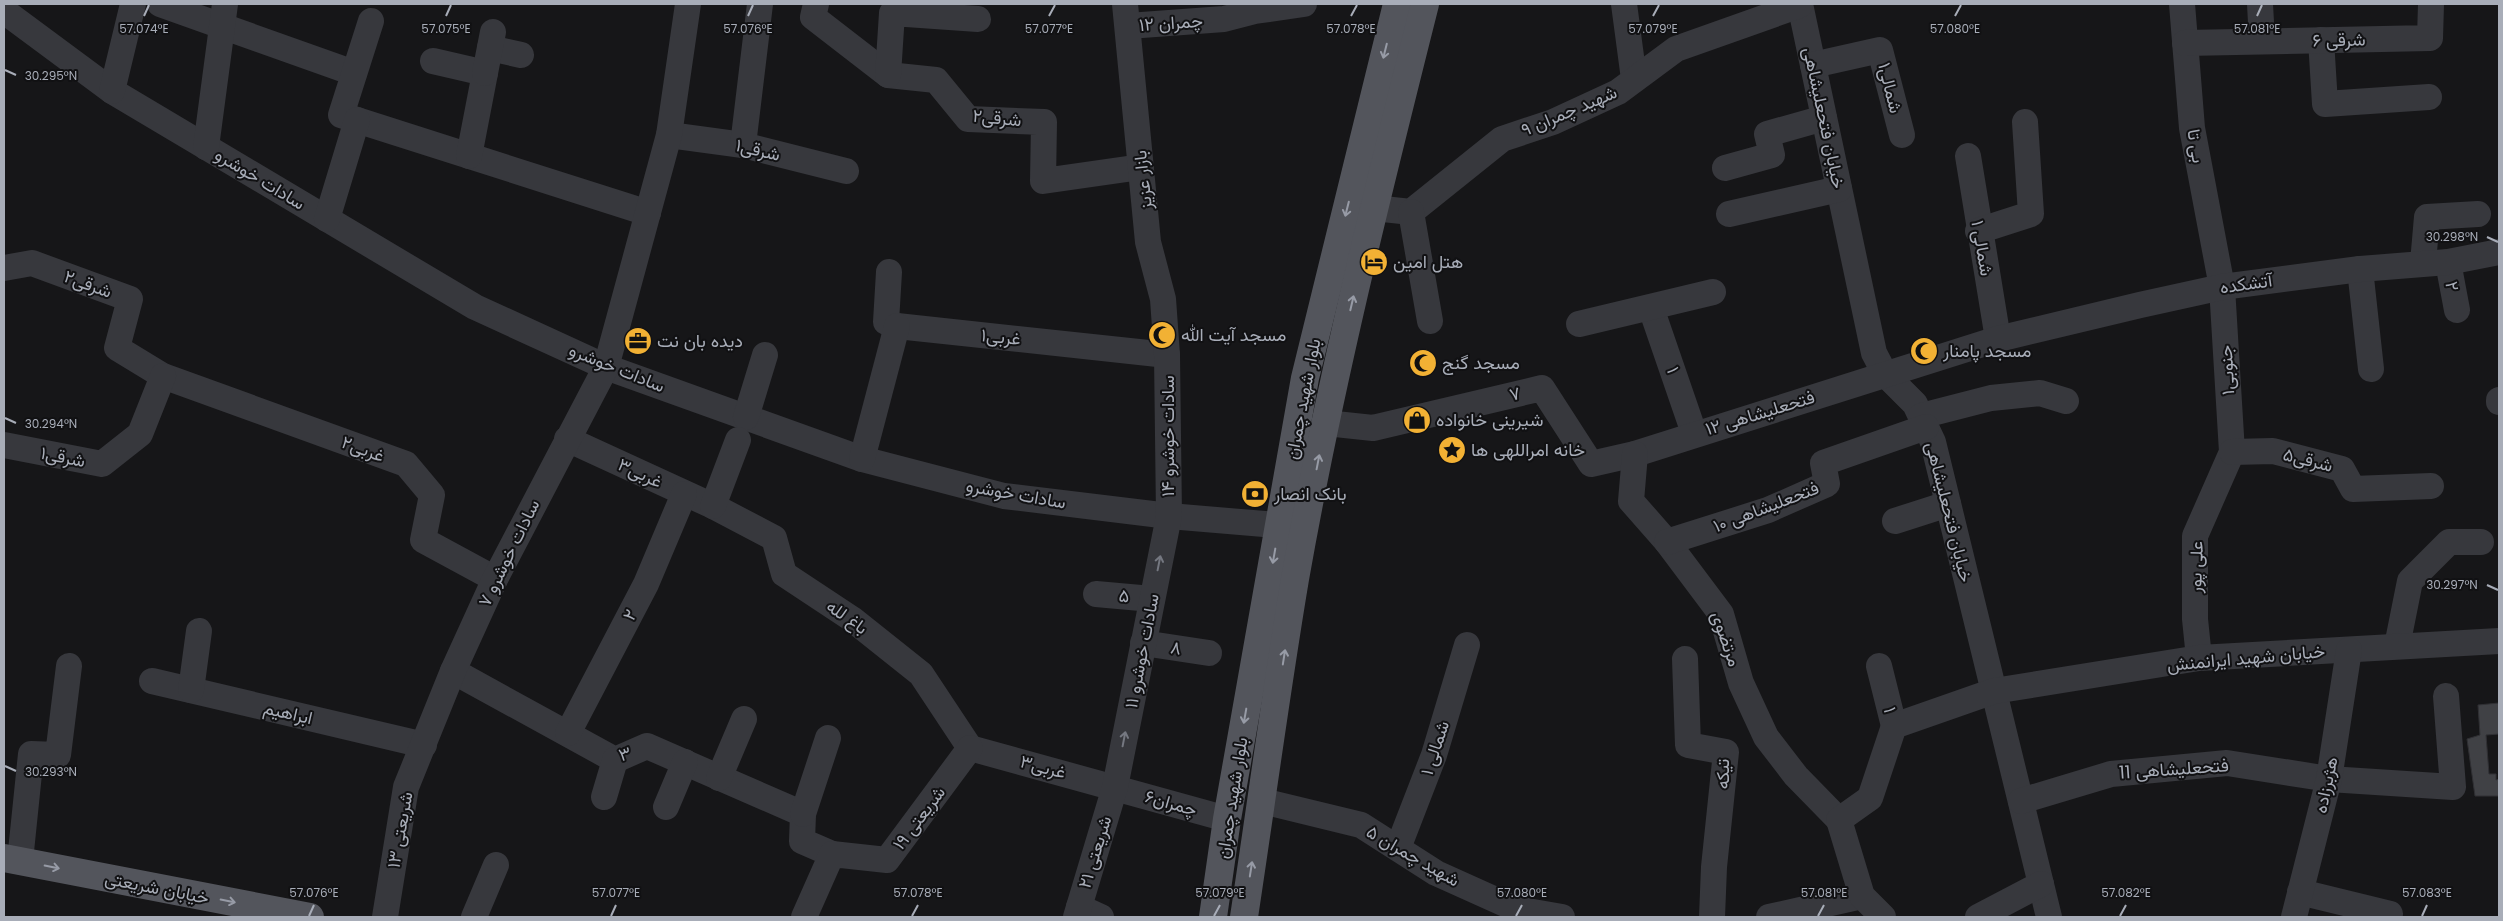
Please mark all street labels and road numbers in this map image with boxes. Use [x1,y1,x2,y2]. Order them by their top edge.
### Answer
street label: چمران ۱۲ [1138,8,1204,37]
street label: ۶ شرقی [2312,27,2366,52]
street label: خیابان فتحعلیشاهی [1797,45,1852,191]
street label: شمالی۱ [1872,60,1909,116]
street label: شهید چمران ۹ [1517,79,1621,142]
street label: شرقی۲ [971,102,1023,133]
street label: بی تا [2181,127,2212,165]
street label: شرقی۱ [733,132,783,167]
street label: سادات خوشرو [210,142,310,215]
street label: بازار عزیز [1127,149,1158,212]
street label: ۱ شمالی [1965,218,2000,278]
street label: شرقی۲ [61,263,116,304]
street label: آتشکده [2218,267,2276,300]
street label: ۲ [2439,279,2466,293]
street label: غربی۱ [980,322,1022,351]
street label: بلوار شهید چمران [1279,336,1326,462]
street label: سادات خوشرو [566,337,669,398]
street label: جنوبی۱ [2213,344,2240,396]
street label: ۱ [1661,363,1686,376]
street label: سادات خوشرو ۱۴ [1155,375,1180,497]
street label: ۷ [1507,380,1523,407]
street label: فتحعلیشاهی ۱۲ [1702,384,1818,441]
street label: غربی۲ [338,429,388,468]
street label: خیابان فتحعلیشاهی [1920,439,1979,585]
street label: شرقی۱ [39,440,88,473]
street label: شرقی۵ [2281,441,2336,478]
street label: غربی۳ [614,451,667,494]
street label: سادات خوشرو [964,472,1068,515]
street label: فتحعلیشاهی ۱۰ [1709,475,1822,538]
street label: سادات خوشرو ۷ [472,495,545,611]
street label: علی پور [2182,540,2209,595]
street label: ۵ [1118,583,1130,608]
street label: سادات خوشرو ۱۱ [1118,591,1165,710]
street label: باغ لله [822,593,873,640]
street label: ۲ [616,605,643,625]
street label: مرتضوی [1705,608,1748,670]
street label: ۸ [1169,634,1183,661]
street label: خیابان شهید ایرانمنش [2166,638,2326,677]
street label: ابراهیم [261,695,315,730]
street label: ۱ [1878,705,1903,715]
street label: شمالی ۱ [1414,717,1455,778]
street label: بلوار شهید چمران [1210,735,1253,860]
street label: ۳ [616,740,634,767]
street label: غربی۳ [1017,748,1069,785]
street label: فتحعلیشاهی 11 [2118,752,2230,785]
street label: هژبرزاده [2307,754,2344,815]
street label: تیکه [1710,759,1735,789]
street label: شریعتی ۱۹ [886,781,951,855]
street label: چمران۶ [1142,783,1200,822]
street label: شریعتی ۱۳ [381,790,419,870]
street label: شریعتی ۲۱ [1072,813,1117,891]
street label: شهید چمران ۵ [1362,819,1465,892]
street label: خیابان شریعتی [103,865,211,910]

